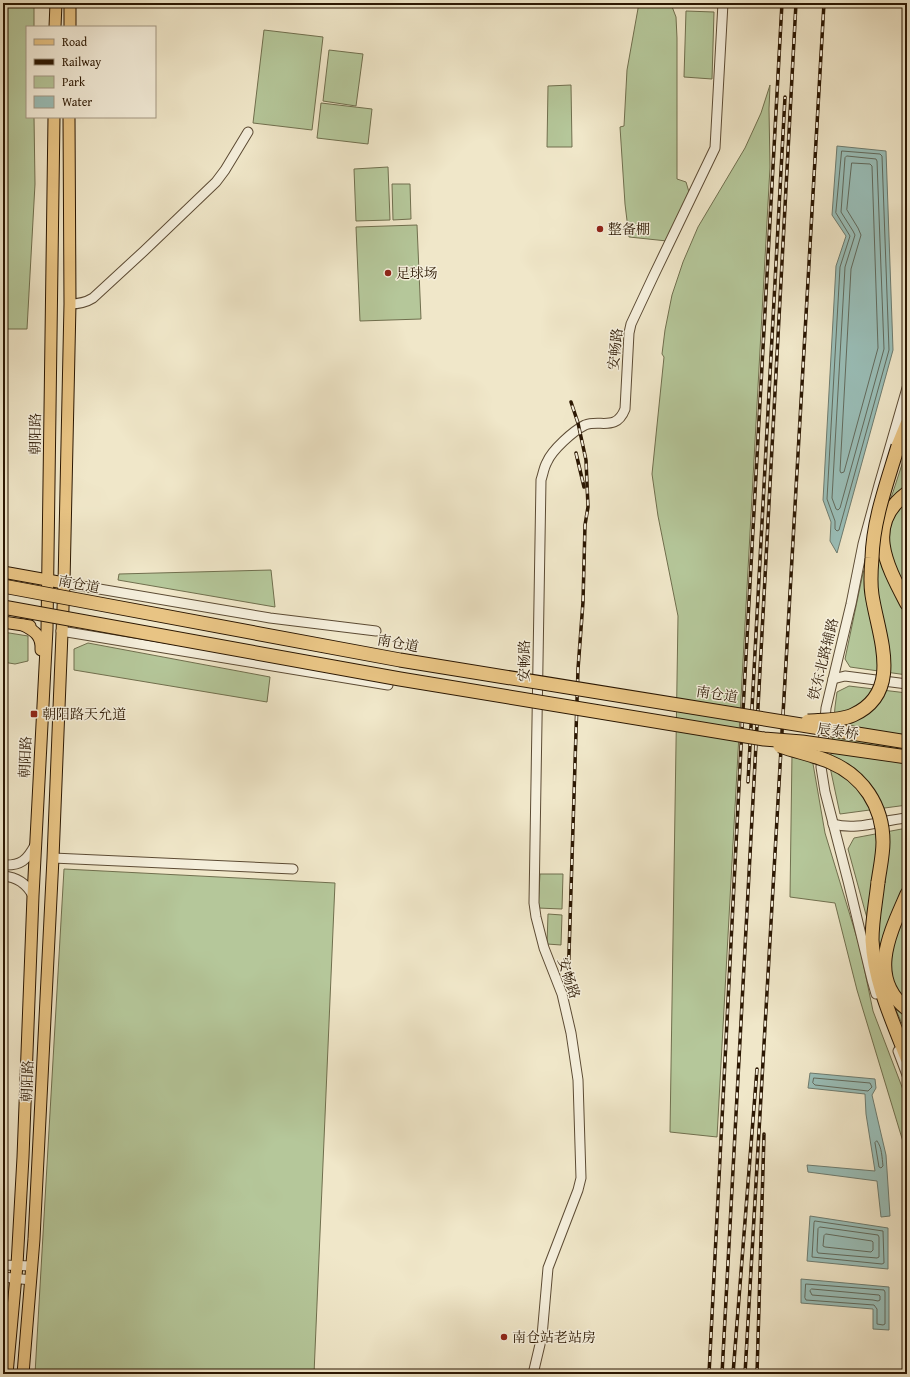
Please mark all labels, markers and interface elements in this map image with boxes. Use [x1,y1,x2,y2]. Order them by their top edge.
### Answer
legend [26,26,156,118]
text: Road [62,33,88,50]
text: Railway [62,53,101,70]
text: Park [62,73,86,90]
text: Water [62,93,92,110]
place label: 整备棚 [608,219,650,239]
marker: 整备棚 [595,224,605,234]
place label: 足球场 [396,263,438,283]
marker: 足球场 [383,268,393,278]
street label: 安畅路 [603,327,627,371]
street label: 朝阳路 [25,413,45,455]
street label: 南仓道 [56,570,102,598]
street label: 铁东北路辅路 [803,616,843,702]
street label: 南仓道 [376,630,420,656]
street label: 安畅路 [514,640,534,682]
street label: 南仓道 [695,681,739,707]
place label: 朝阳路天允道 [42,704,126,724]
marker: 朝阳路天允道 [29,709,39,719]
street label: 辰泰桥 [816,718,860,744]
street label: 朝阳路 [14,736,36,778]
street label: 安畅路 [553,955,585,1001]
street label: 朝阳路 [16,1060,38,1102]
place label: 南仓站老站房 [512,1327,596,1347]
marker: 南仓站老站房 [499,1332,509,1342]

